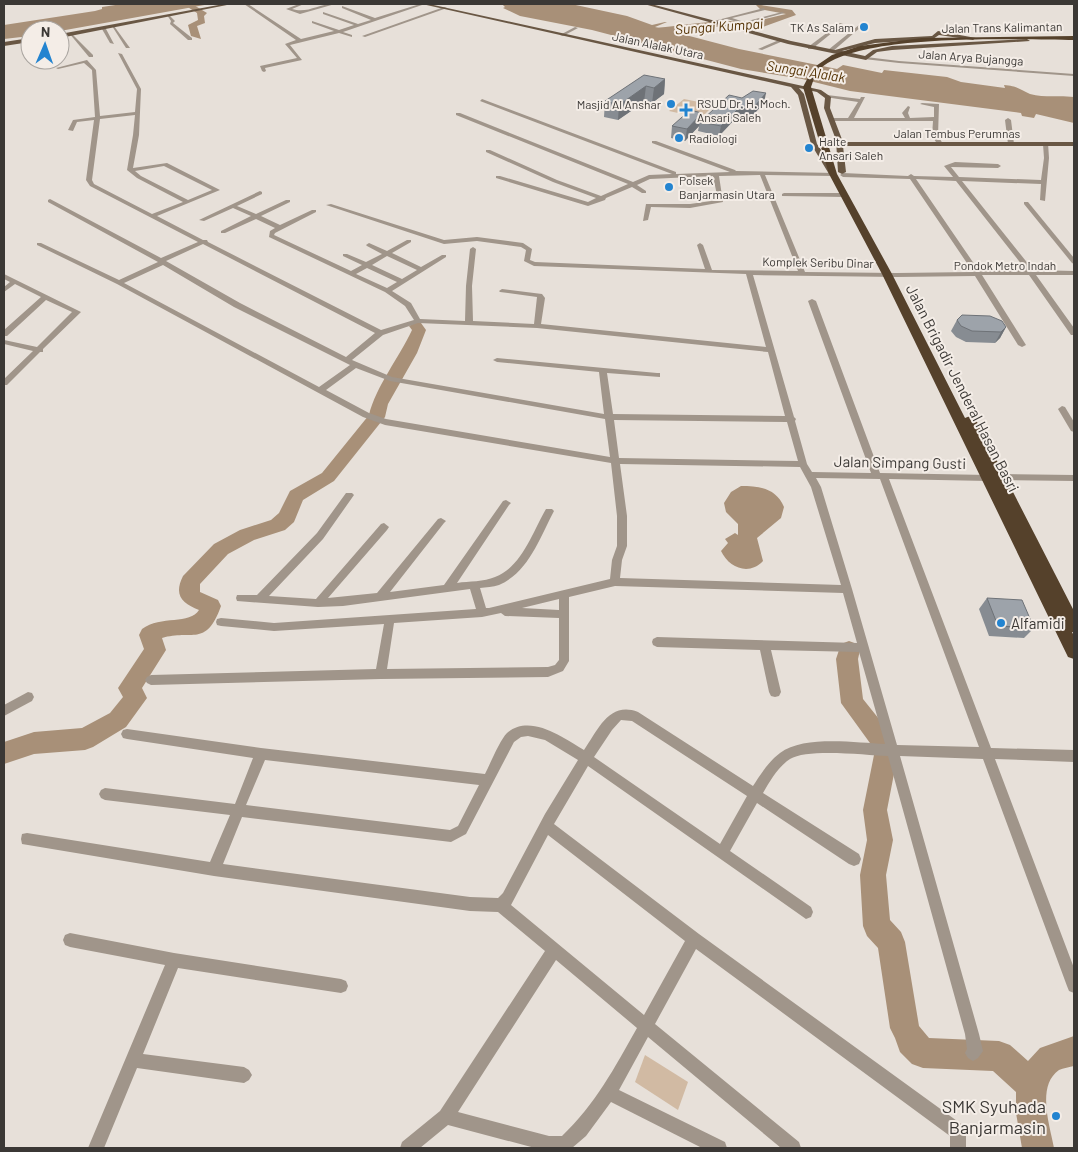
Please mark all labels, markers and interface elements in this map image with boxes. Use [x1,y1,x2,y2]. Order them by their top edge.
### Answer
water label: Sungai Kumpai [674,14,764,38]
street label: Jalan Trans Kalimantan [941,19,1063,35]
north arrow [20,20,70,70]
place label: TK As Salam [790,20,854,34]
marker: TK As Salam [858,21,870,33]
text: N [41,23,50,40]
street label: Jalan Alalak Utara [611,28,705,62]
street label: Jalan Arya Bujangga [918,46,1024,68]
water label: Sungai Alalak [765,56,847,86]
place label: RSUD Dr. H. Moch. Ansari Saleh [697,96,791,124]
place label: Masjid Al Anshar [577,97,662,111]
marker: Masjid Al Anshar [665,98,677,110]
marker: RSUD Dr. H. Moch. Ansari Saleh [679,103,693,117]
street label: Jalan Tembus Perumnas [894,126,1021,140]
place label: Radiologi [689,131,737,145]
marker: Radiologi [673,132,685,144]
place label: Halte Ansari Saleh [819,134,883,162]
marker: Halte Ansari Saleh [803,142,815,154]
place label: Polsek Banjarmasin Utara [679,173,775,201]
marker: Polsek Banjarmasin Utara [663,181,675,193]
street label: Komplek Seribu Dinar [762,254,874,270]
street label: Pondok Metro Indah [954,258,1056,272]
street label: Jalan Brigadir Jenderal Hasan Basri [903,281,1023,495]
street label: Jalan Simpang Gusti [834,452,966,472]
place label: Alfamidi [1011,614,1065,632]
marker: Alfamidi [995,617,1007,629]
place label: SMK Syuhada Banjarmasin [942,1095,1046,1138]
marker: SMK Syuhada Banjarmasin [1050,1110,1062,1122]

